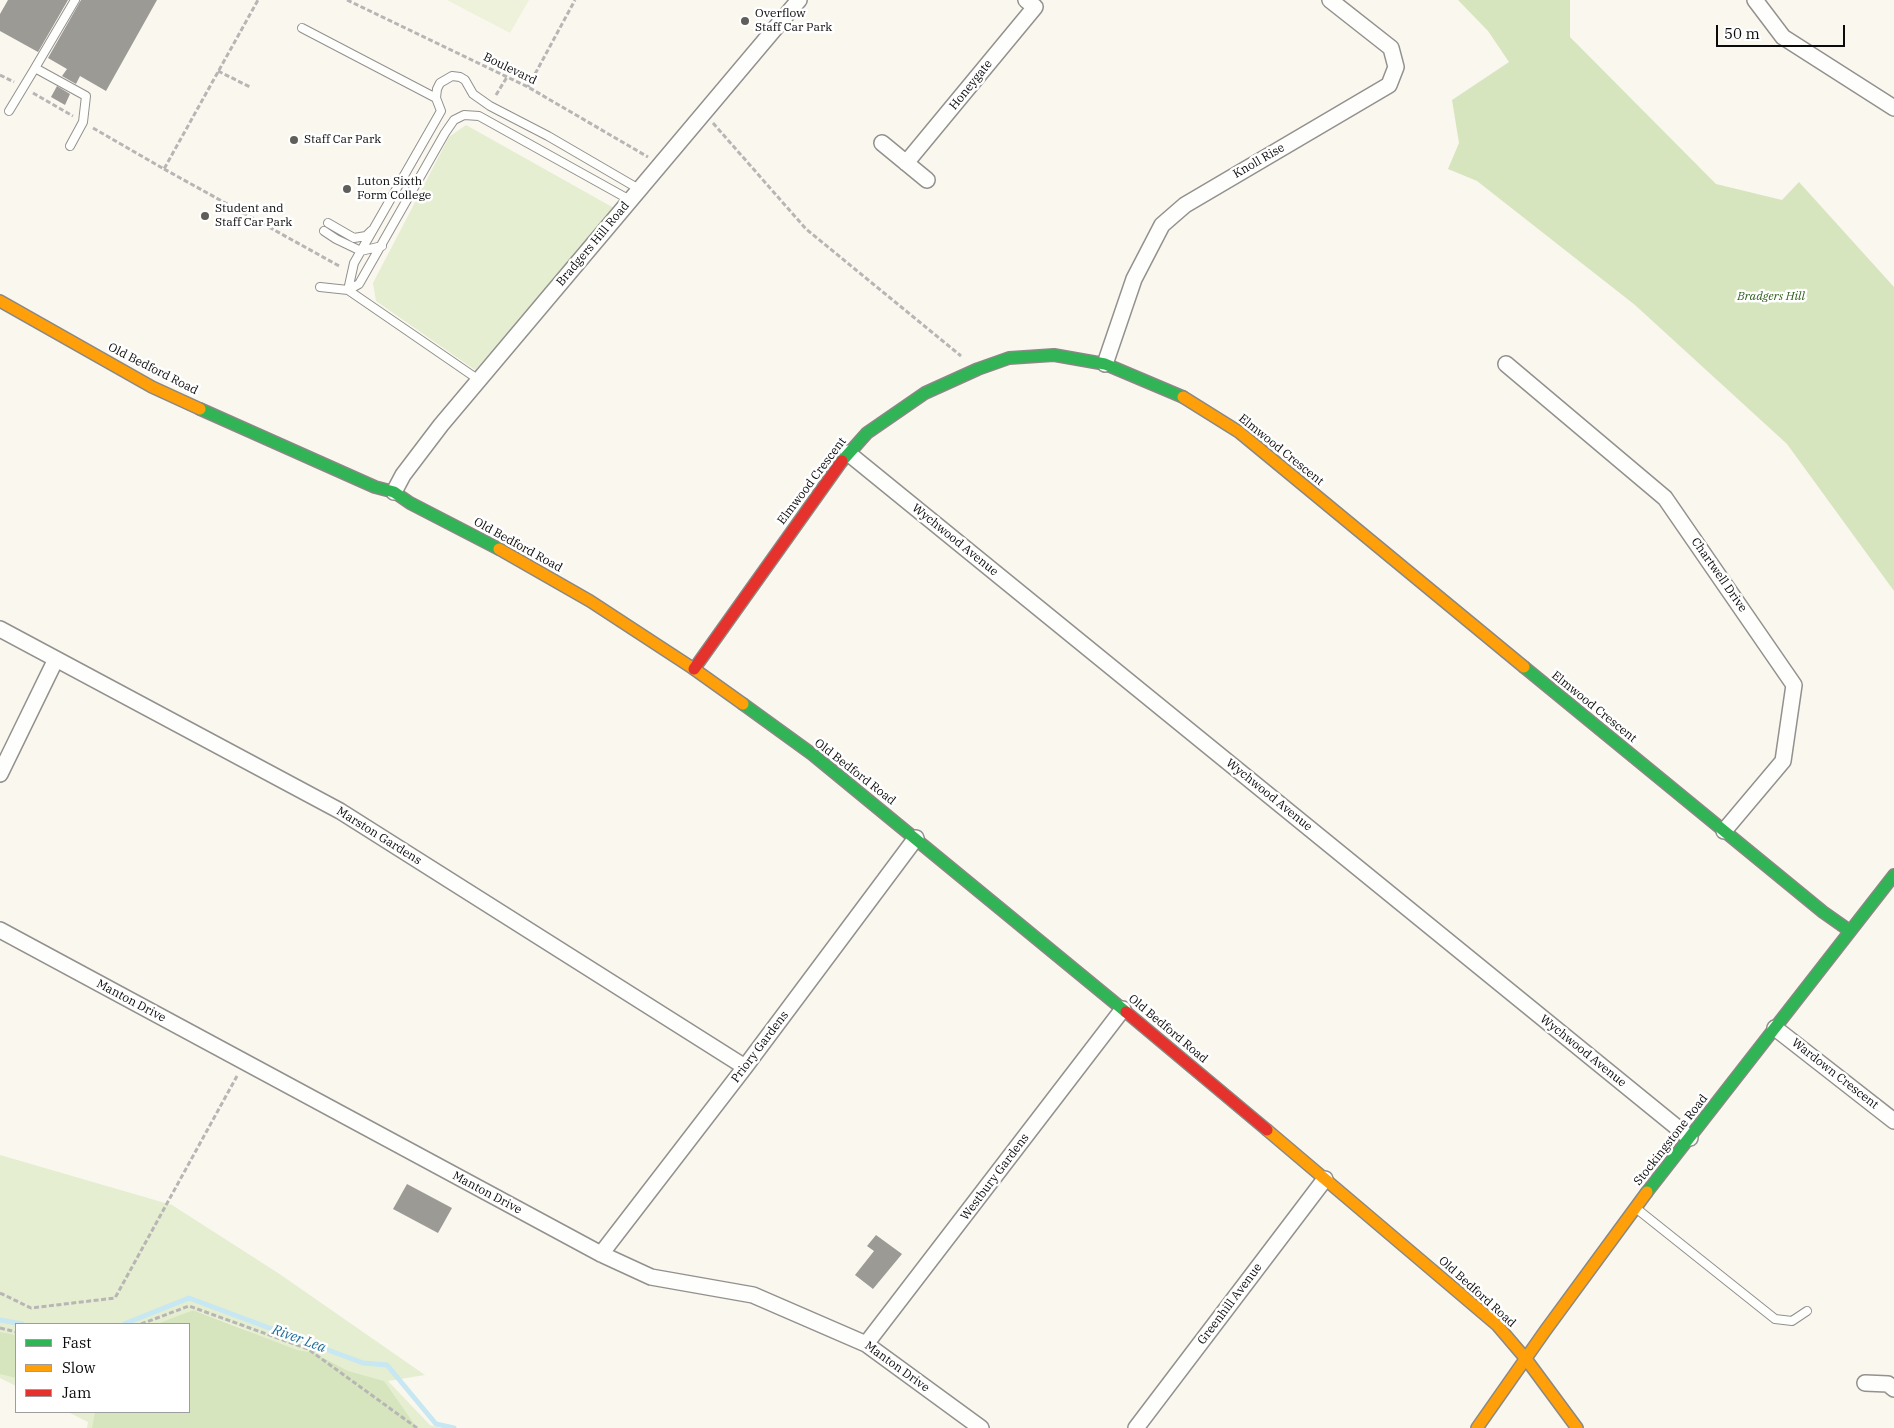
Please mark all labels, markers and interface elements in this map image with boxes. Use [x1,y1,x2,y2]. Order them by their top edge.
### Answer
place label: Overflow Staff Car Park [755,7,832,35]
marker: Overflow Staff Car Park [739,15,751,27]
scale bar [1719,15,1848,47]
text: 50 m [1724,24,1760,43]
street label: Boulevard [481,50,539,88]
street label: Honeygate [947,57,995,113]
place label: Staff Car Park [304,133,381,147]
marker: Staff Car Park [288,134,300,146]
street label: Knoll Rise [1231,141,1287,181]
place label: Luton Sixth Form College [357,175,431,203]
marker: Luton Sixth Form College [341,183,353,195]
street label: Bradgers Hill Road [553,199,633,289]
place label: Student and Staff Car Park [215,202,292,230]
marker: Student and Staff Car Park [199,210,211,222]
park label: Bradgers Hill [1737,290,1805,304]
street label: Old Bedford Road [106,340,200,398]
street label: Elmwood Crescent [1236,411,1326,489]
street label: Elmwood Crescent [775,435,849,527]
street label: Wychwood Avenue [909,501,1001,579]
street label: Old Bedford Road [471,515,565,575]
street label: Chartwell Drive [1688,535,1750,615]
street label: Elmwood Crescent [1549,668,1639,746]
street label: Old Bedford Road [812,736,898,808]
street label: Wychwood Avenue [1223,756,1315,834]
street label: Marston Gardens [334,804,424,868]
street label: Manton Drive [94,977,168,1025]
street label: Old Bedford Road [1125,992,1211,1066]
street label: Priory Gardens [728,1008,792,1086]
street label: Wychwood Avenue [1537,1012,1629,1090]
street label: Wardown Crescent [1789,1036,1881,1112]
street label: Stockingstone Road [1631,1092,1711,1188]
street label: Westbury Gardens [958,1131,1032,1223]
street label: Manton Drive [450,1169,524,1217]
street label: Old Bedford Road [1435,1254,1519,1330]
street label: Greenhill Avenue [1195,1261,1265,1347]
water label: River Lea [270,1322,328,1356]
legend [15,1323,190,1413]
text: Fast [62,1333,92,1352]
street label: Manton Drive [862,1339,932,1395]
text: Slow [62,1358,95,1377]
text: Jam [62,1383,91,1402]

